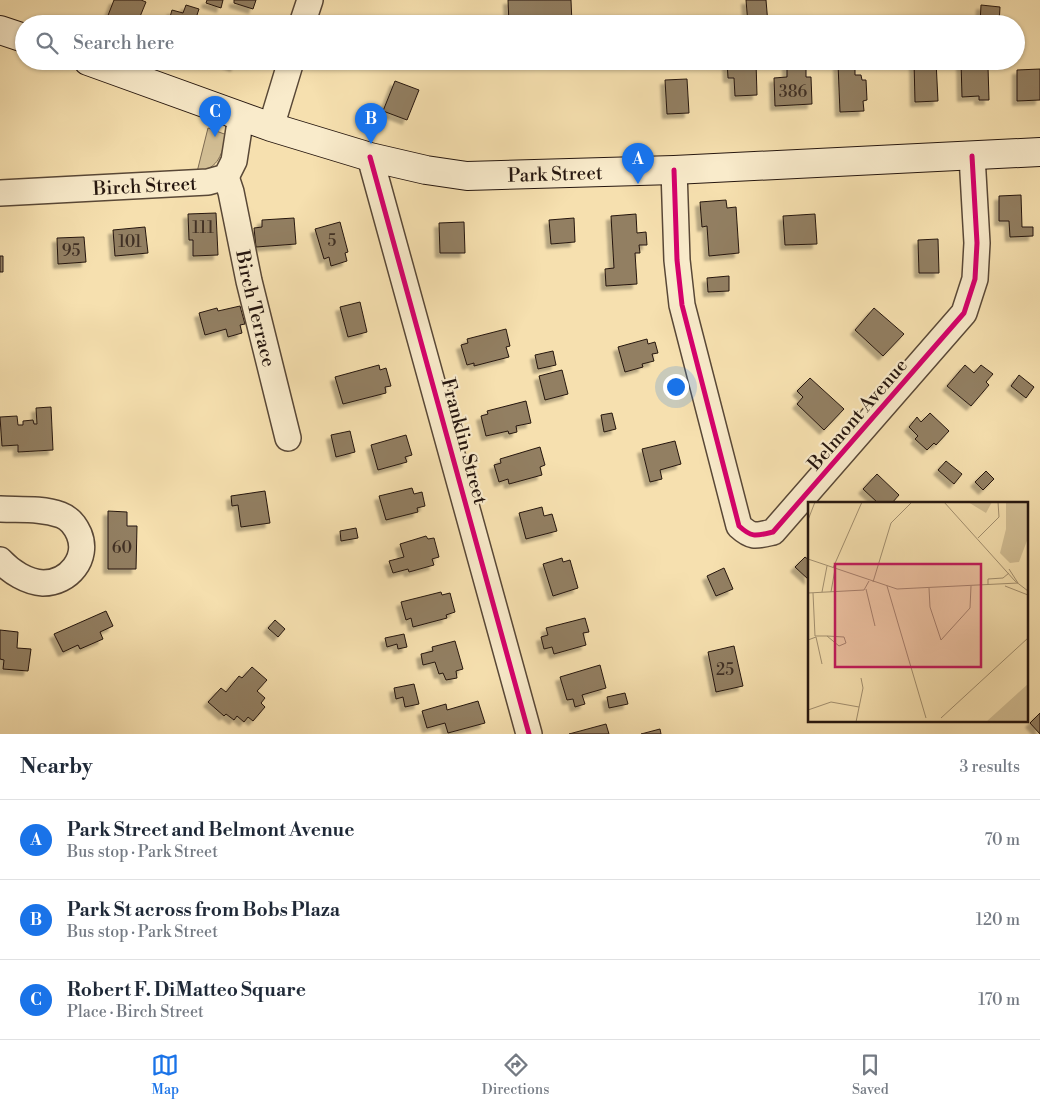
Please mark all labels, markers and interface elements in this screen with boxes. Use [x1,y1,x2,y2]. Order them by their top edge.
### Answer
search box [15,15,1025,70]
icon: search [33,29,61,57]
text: Search here [73,31,174,55]
house number: 386 [779,82,807,102]
pin: C [199,96,231,137]
pin: B [355,103,387,144]
pin: A [622,143,654,184]
street label: Park Street [507,161,603,188]
street label: Birch Street [91,172,198,201]
house number: 111 [192,218,214,238]
house number: 5 [328,231,337,251]
house number: 101 [118,232,142,252]
house number: 95 [62,241,80,261]
street label: Birch Terrace [230,247,281,370]
street label: Belmont Avenue [802,354,913,476]
your location [663,374,689,400]
street label: Franklin Street [436,375,493,507]
inset map [808,502,1028,722]
house number: 60 [112,538,132,558]
house number: 25 [716,660,734,680]
text: Nearby [20,754,93,780]
text: 3 results [959,757,1020,777]
text: Park Street and Belmont Avenue [67,818,354,842]
text: A [30,830,42,850]
text: 70 m [984,830,1020,850]
text: Bus stop · Park Street [67,842,218,862]
text: Park St across from Bobs Plaza [67,898,340,922]
text: B [30,910,42,930]
text: 120 m [976,910,1020,930]
text: Bus stop · Park Street [67,922,218,942]
text: Robert F. DiMatteo Square [67,978,306,1002]
text: C [30,990,42,1010]
text: 170 m [978,990,1020,1010]
text: Place · Birch Street [67,1002,204,1022]
tab: Map [151,1051,179,1099]
tab: Directions [482,1051,549,1099]
tab: Saved [852,1051,889,1099]

